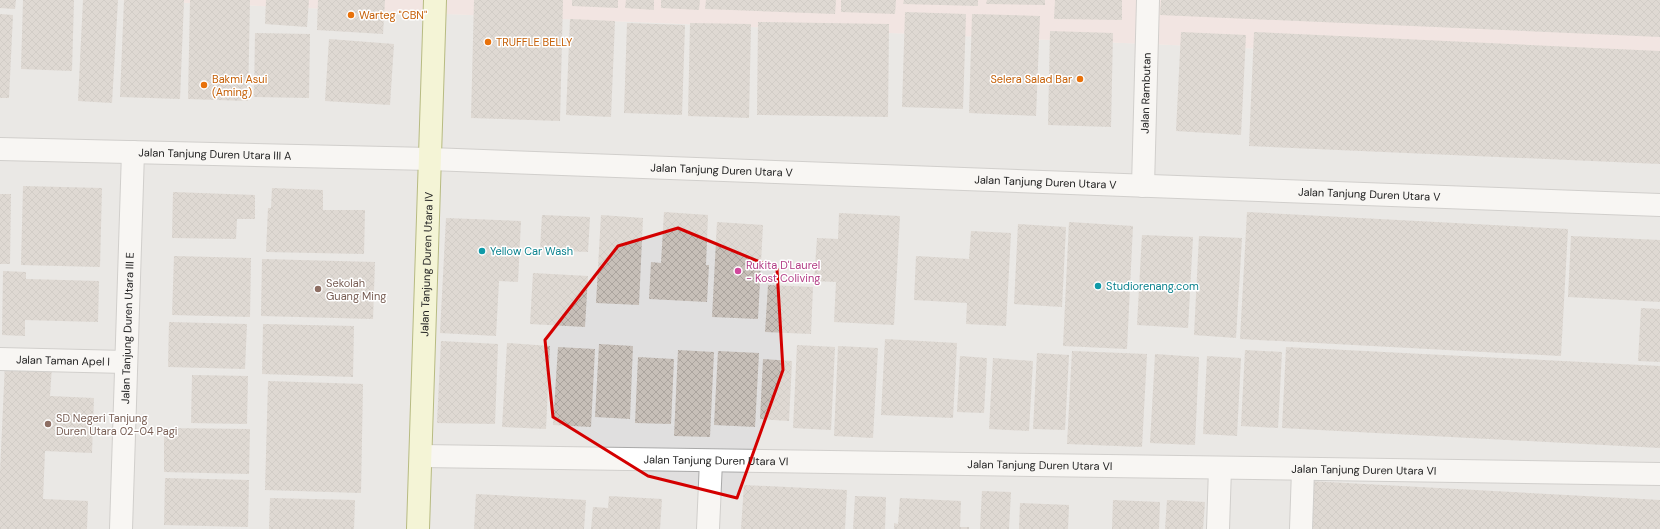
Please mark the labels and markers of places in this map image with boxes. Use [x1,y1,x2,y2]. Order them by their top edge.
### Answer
place label: Warteg "CBN" [359,8,427,22]
marker: Warteg "CBN" [346,10,356,20]
place label: TRUFFLE BELLY [496,35,573,49]
marker: TRUFFLE BELLY [483,37,493,47]
place label: Bakmi Asui (Aming) [212,72,267,99]
place label: Selera Salad Bar [990,72,1072,86]
marker: Selera Salad Bar [1075,74,1085,84]
marker: Bakmi Asui (Aming) [199,80,209,90]
place label: Yellow Car Wash [490,244,573,258]
marker: Yellow Car Wash [477,246,487,256]
place label: Rukita D'Laurel - Kost Coliving [746,258,820,285]
marker: Rukita D'Laurel - Kost Coliving [733,266,743,276]
place label: Sekolah Guang Ming [326,276,386,303]
place label: Studiorenang.com [1106,279,1199,293]
marker: Studiorenang.com [1093,281,1103,291]
marker: Sekolah Guang Ming [313,284,323,294]
place label: SD Negeri Tanjung Duren Utara 02-04 Pagi [56,411,177,438]
marker: SD Negeri Tanjung Duren Utara 02-04 Pagi [43,419,53,429]

